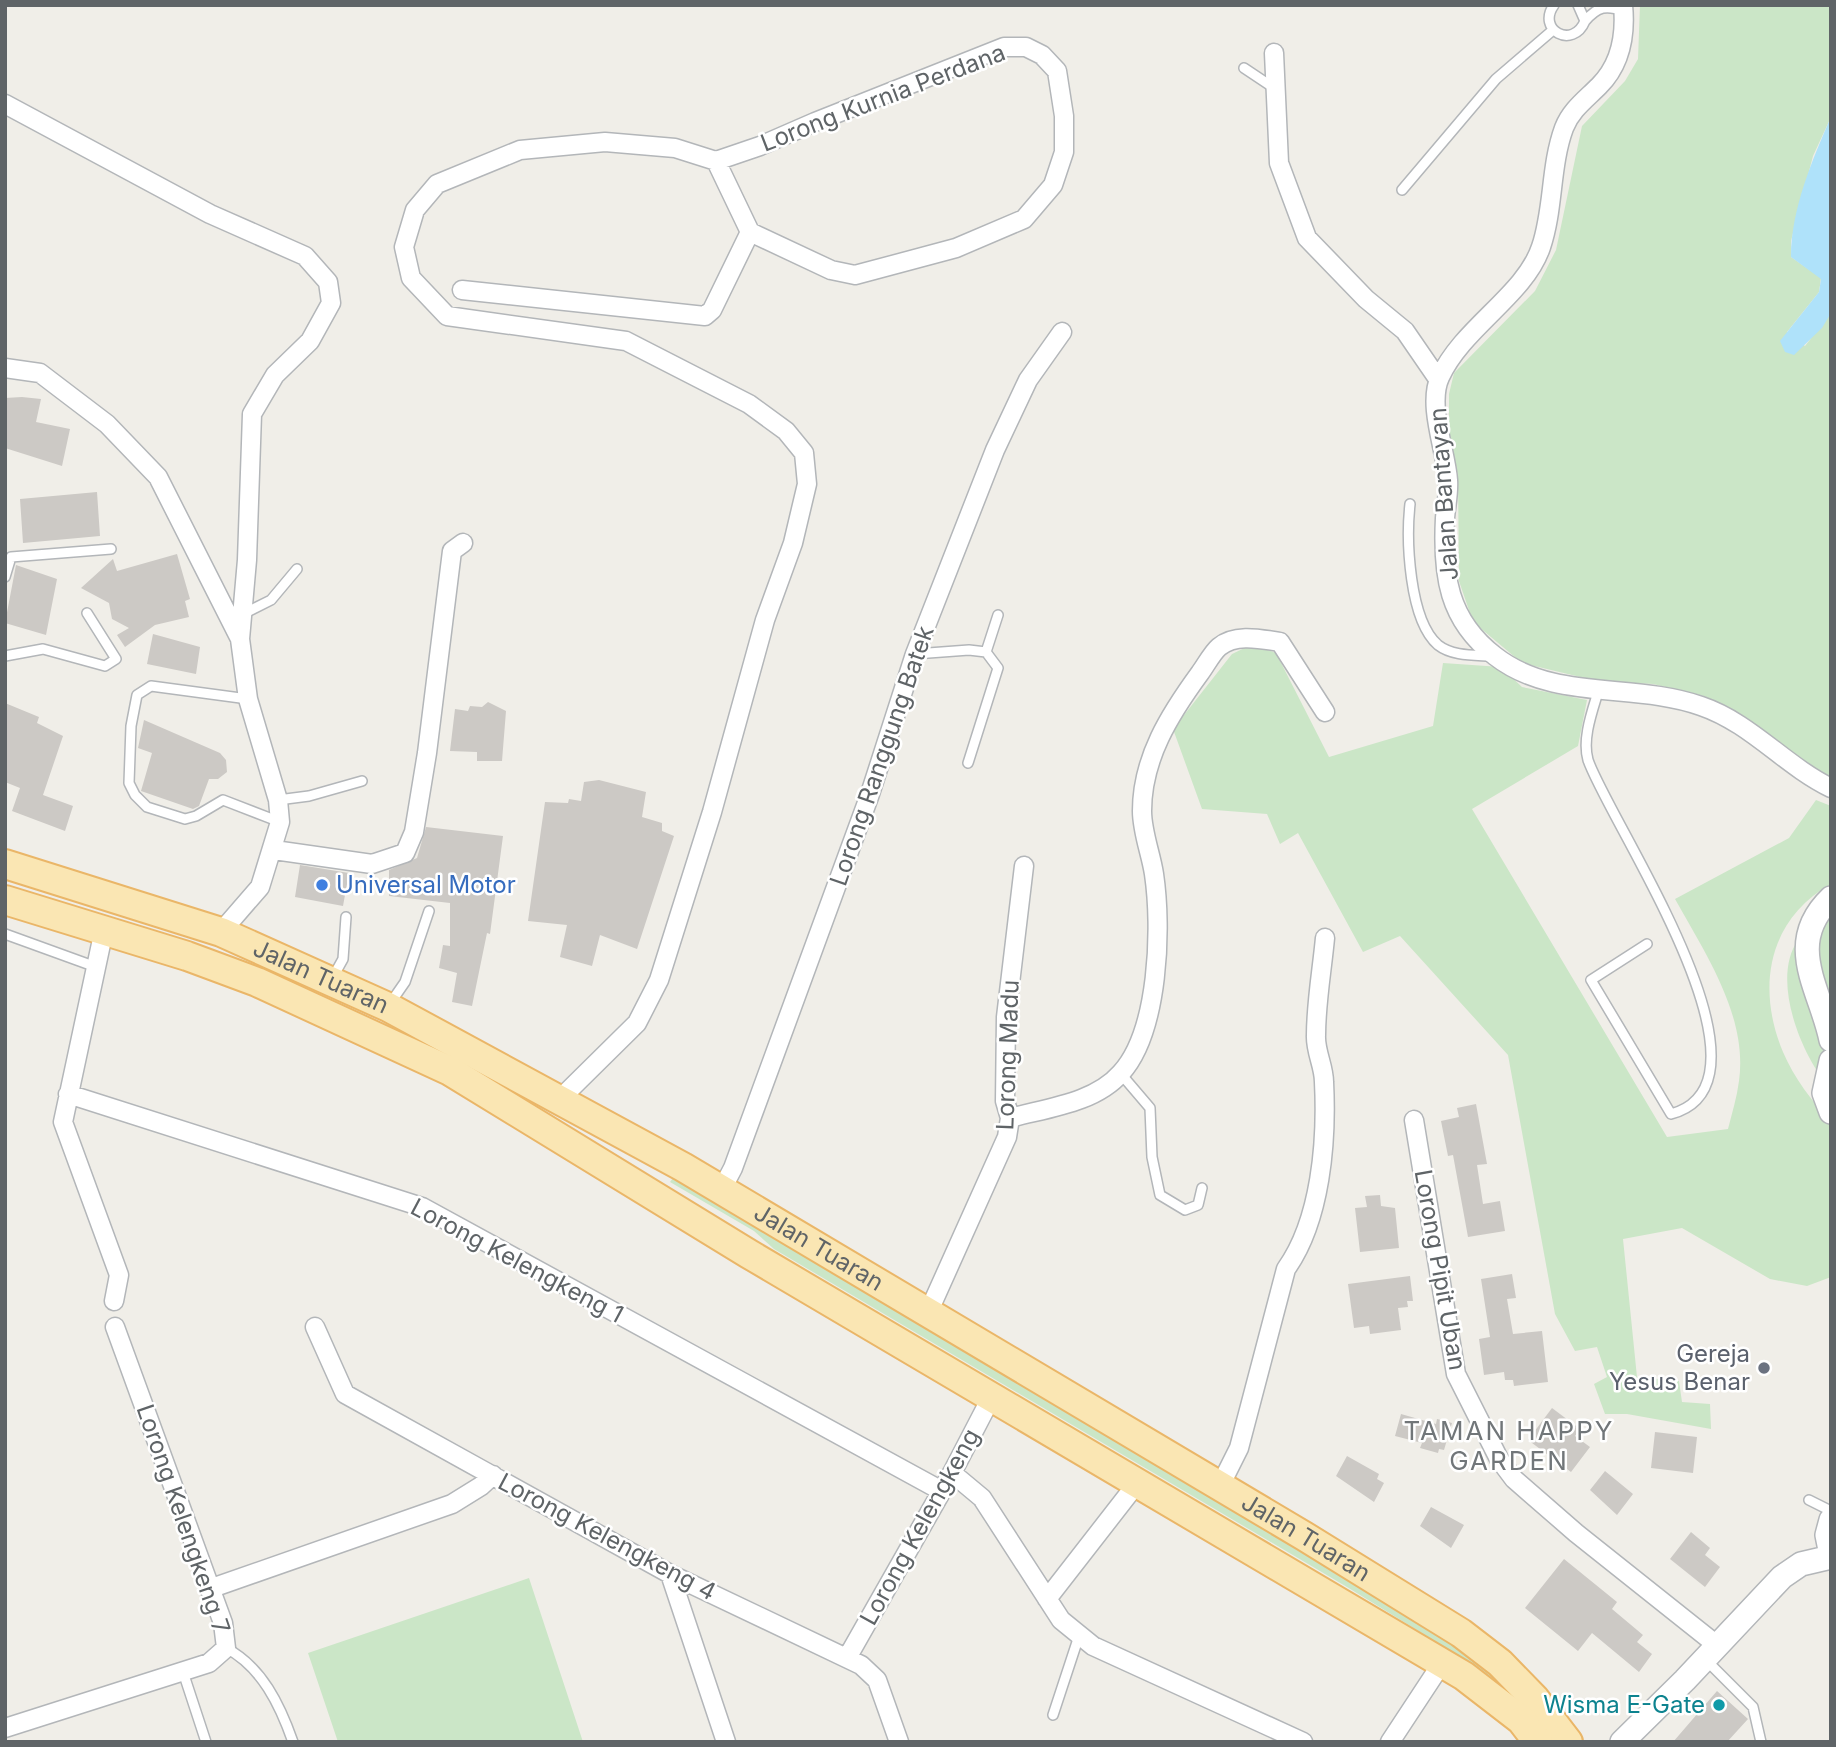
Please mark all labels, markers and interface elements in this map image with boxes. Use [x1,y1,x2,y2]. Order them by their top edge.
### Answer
street label: Lorong Kurnia Perdana [757,38,1009,158]
street label: Jalan Bantayan [1423,407,1464,581]
street label: Lorong Ranggung Batek [823,622,940,890]
place label: Universal Motor [336,870,516,899]
marker: Universal Motor [314,877,330,893]
street label: Jalan Tuaran [249,933,393,1019]
street label: Lorong Madu [990,979,1025,1131]
street label: Lorong Pipit Uban [1409,1167,1472,1373]
street label: Lorong Kelengkeng 1 [406,1192,628,1329]
street label: Jalan Tuaran [749,1198,889,1297]
place label: Gereja Yesus Benar [1609,1339,1750,1396]
marker: Gereja Yesus Benar [1756,1360,1772,1376]
street label: Lorong Kelengkeng 7 [131,1400,236,1637]
district label: TAMAN HAPPY GARDEN [1404,1415,1614,1476]
street label: Lorong Kelengkeng [854,1424,986,1630]
street label: Lorong Kelengkeng 4 [493,1467,721,1606]
street label: Jalan Tuaran [1236,1487,1376,1587]
place label: Wisma E-Gate [1543,1690,1705,1719]
marker: Wisma E-Gate [1711,1697,1727,1713]

